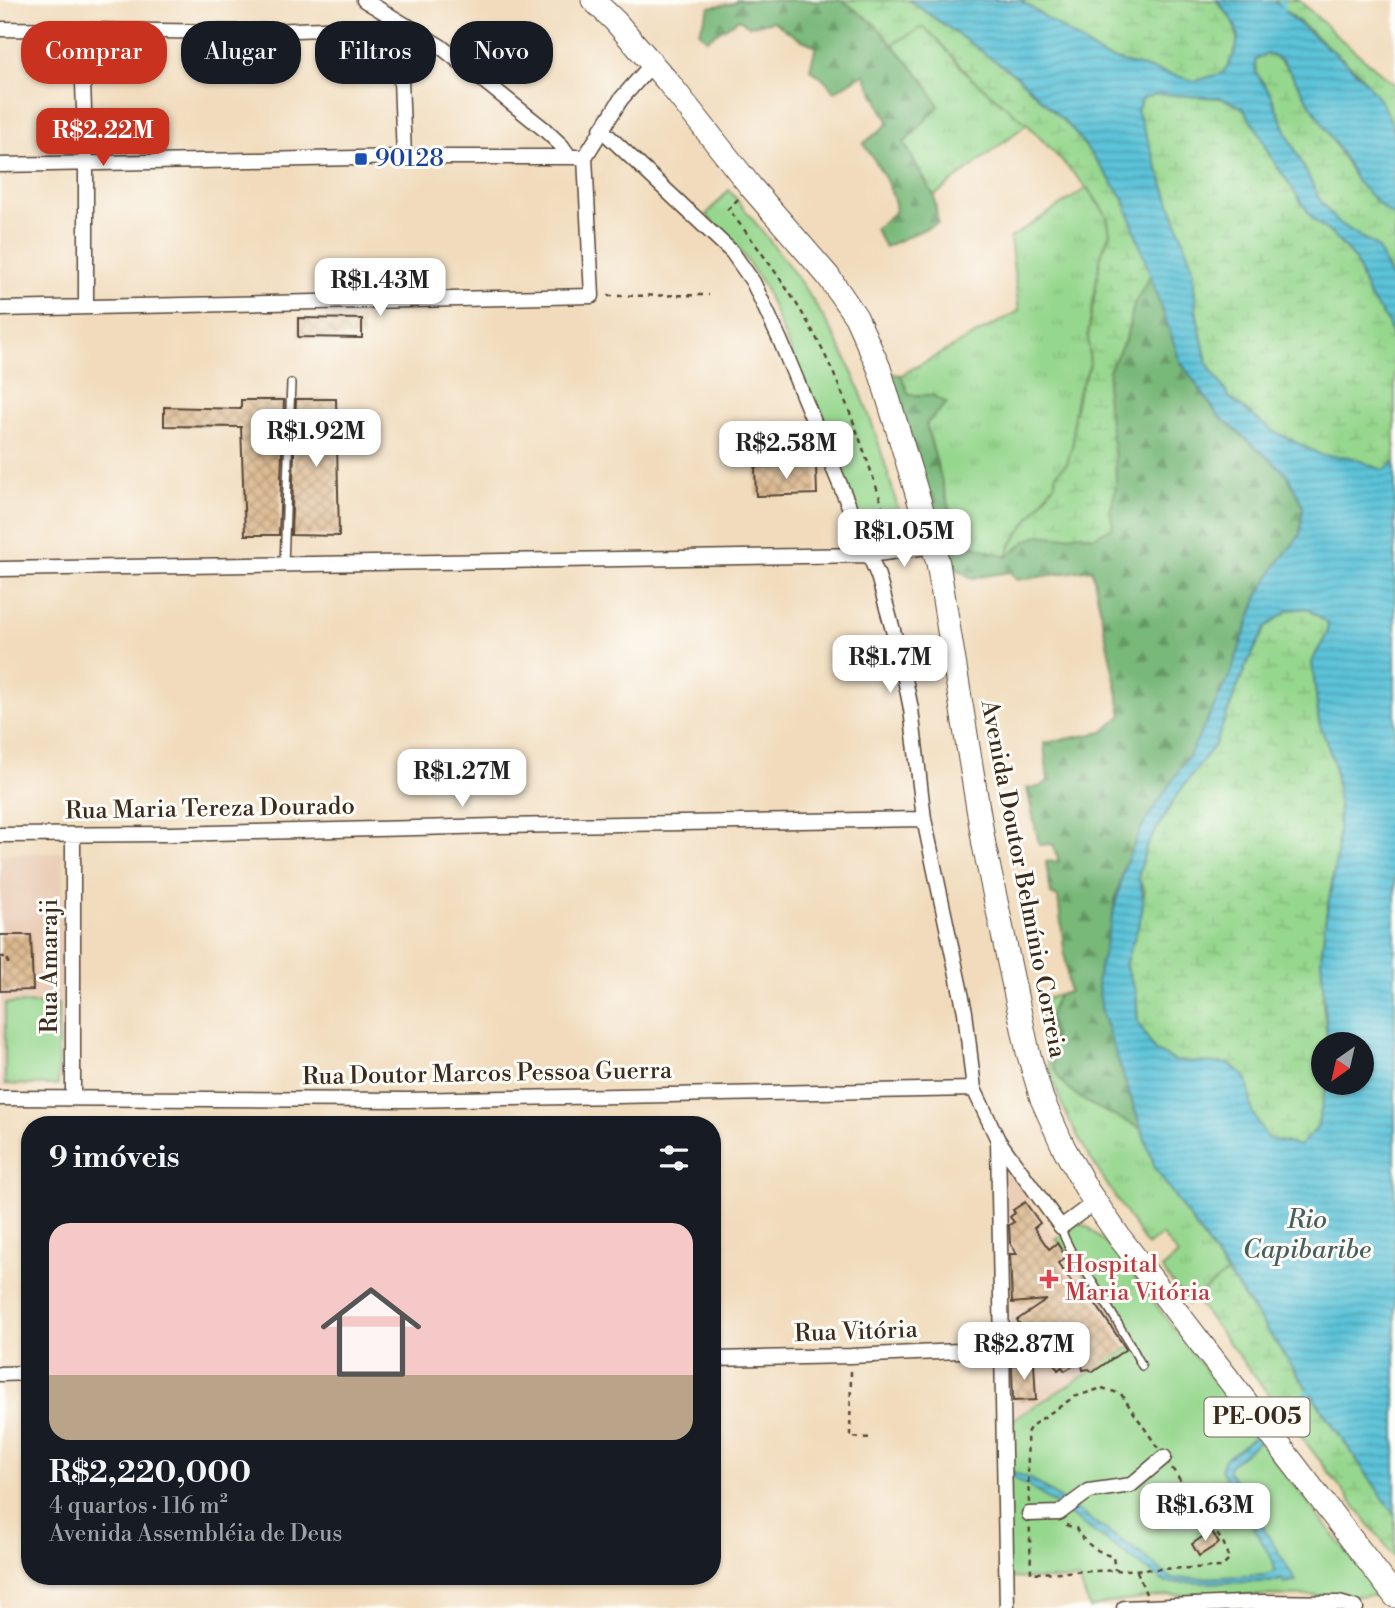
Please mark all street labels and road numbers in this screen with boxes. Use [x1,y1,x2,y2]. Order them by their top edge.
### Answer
street label: Avenida Doutor Belmínio Correia [973,697,1073,1061]
street label: Rua Maria Tereza Dourado [65,791,355,827]
street label: Rua Amaraji [35,898,65,1034]
street label: Rua Doutor Marcos Pessoa Guerra [302,1056,673,1092]
street label: Rua Vitória [794,1315,919,1349]
road number: PE-005 [1204,1398,1310,1436]

